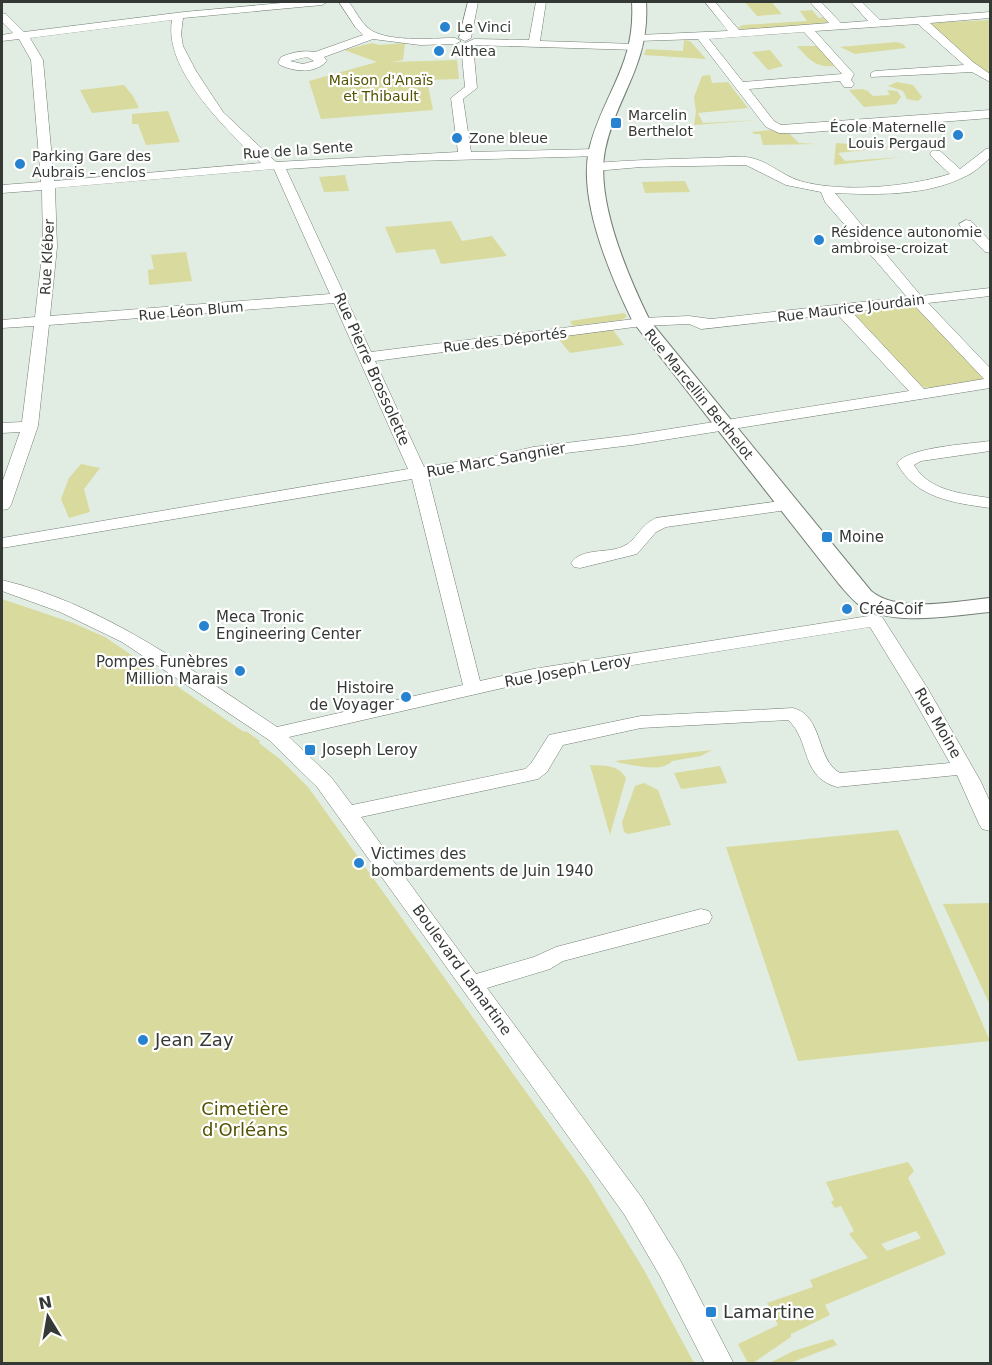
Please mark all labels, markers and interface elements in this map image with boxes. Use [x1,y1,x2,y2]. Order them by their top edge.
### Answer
place label: Le Vinci [457,19,511,35]
marker: Le Vinci [438,20,452,34]
place label: Althea [451,43,496,59]
marker: Althea [432,44,446,58]
park label: Maison d'Anaïs et Thibault [329,72,433,104]
place label: Marcelin Berthelot [628,107,693,139]
marker: Marcelin Berthelot [609,116,623,130]
place label: École Maternelle Louis Pergaud [830,119,946,151]
marker: École Maternelle Louis Pergaud [951,128,965,142]
place label: Zone bleue [469,130,548,146]
marker: Zone bleue [450,131,464,145]
street label: Rue de la Sente [242,138,354,162]
place label: Parking Gare des Aubrais – enclos [32,148,151,180]
marker: Parking Gare des Aubrais – enclos [13,157,27,171]
street label: Rue Kléber [37,218,57,295]
place label: Résidence autonomie ambroise-croizat [831,224,982,256]
marker: Résidence autonomie ambroise-croizat [812,233,826,247]
street label: Rue Pierre Brossolette [330,290,414,448]
street label: Rue Maurice Jourdain [776,291,926,325]
street label: Rue Léon Blum [138,298,244,324]
street label: Rue des Déportés [442,324,568,356]
street label: Rue Marcellin Berthelot [641,325,757,463]
street label: Rue Marc Sangnier [425,439,568,481]
place label: Moine [839,528,884,546]
marker: Moine [820,530,834,544]
place label: CréaCoif [859,600,924,618]
marker: CréaCoif [840,602,854,616]
place label: Meca Tronic Engineering Center [216,608,362,643]
marker: Meca Tronic Engineering Center [197,619,211,633]
street label: Rue Joseph Leroy [503,651,633,691]
place label: Pompes Funèbres Million Marais [96,653,228,688]
marker: Pompes Funèbres Million Marais [233,664,247,678]
place label: Histoire de Voyager [309,679,395,714]
street label: Rue Moine [911,685,965,761]
marker: Histoire de Voyager [399,690,413,704]
place label: Joseph Leroy [321,741,418,759]
marker: Joseph Leroy [303,743,317,757]
place label: Victimes des bombardements de Juin 1940 [371,845,594,880]
marker: Victimes des bombardements de Juin 1940 [352,856,366,870]
street label: Boulevard Lamartine [409,901,515,1039]
place label: Jean Zay [154,1029,234,1050]
marker: Jean Zay [136,1033,150,1047]
park label: Cimetière d'Orléans [201,1098,289,1140]
north arrow [18,1287,78,1347]
text: N [37,1292,54,1313]
place label: Lamartine [723,1301,815,1322]
marker: Lamartine [704,1305,718,1319]

